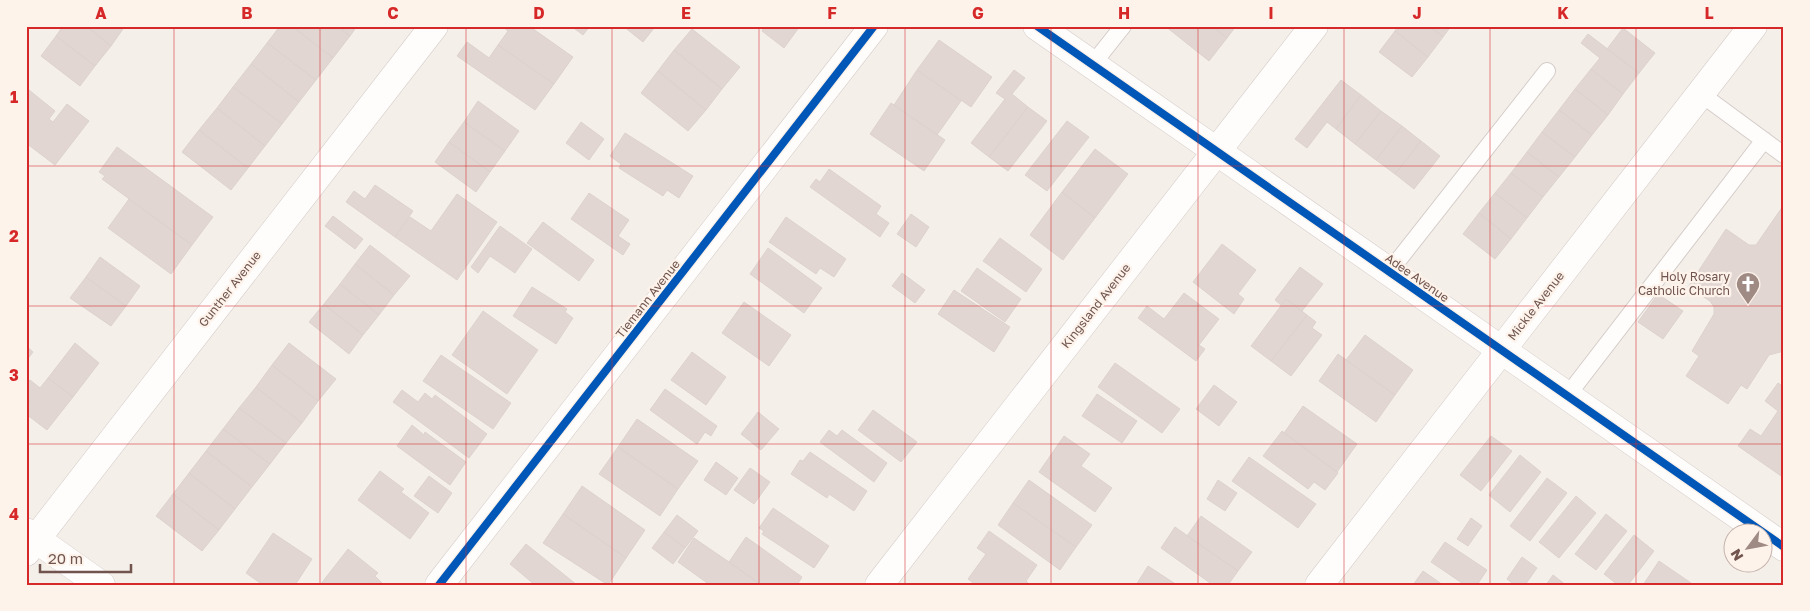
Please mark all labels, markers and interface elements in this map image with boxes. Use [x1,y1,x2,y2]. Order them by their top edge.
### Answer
text: A [95,3,107,23]
text: B [241,3,253,23]
text: C [387,3,399,23]
text: D [533,3,545,23]
text: E [681,3,691,23]
text: F [827,3,837,23]
text: G [972,3,984,23]
text: H [1118,3,1130,23]
text: I [1268,3,1274,23]
text: J [1412,3,1422,23]
text: K [1557,3,1569,23]
text: L [1704,3,1714,23]
text: 1 [10,87,18,107]
text: 2 [9,226,19,246]
street label: Gunther Avenue [195,248,264,330]
street label: Adee Avenue [1382,250,1452,305]
street label: Tiemann Avenue [612,257,683,341]
street label: Kingsland Avenue [1058,260,1133,351]
street label: Mickle Avenue [1504,268,1567,343]
place label: Holy Rosary Catholic Church [1638,269,1730,298]
church icon: Holy Rosary Catholic Church [1735,271,1761,305]
text: 3 [9,365,19,385]
text: 4 [9,504,19,524]
north arrow [1722,524,1772,574]
scale bar [40,541,131,573]
text: N [1727,546,1747,564]
text: 20 m [48,549,83,567]

